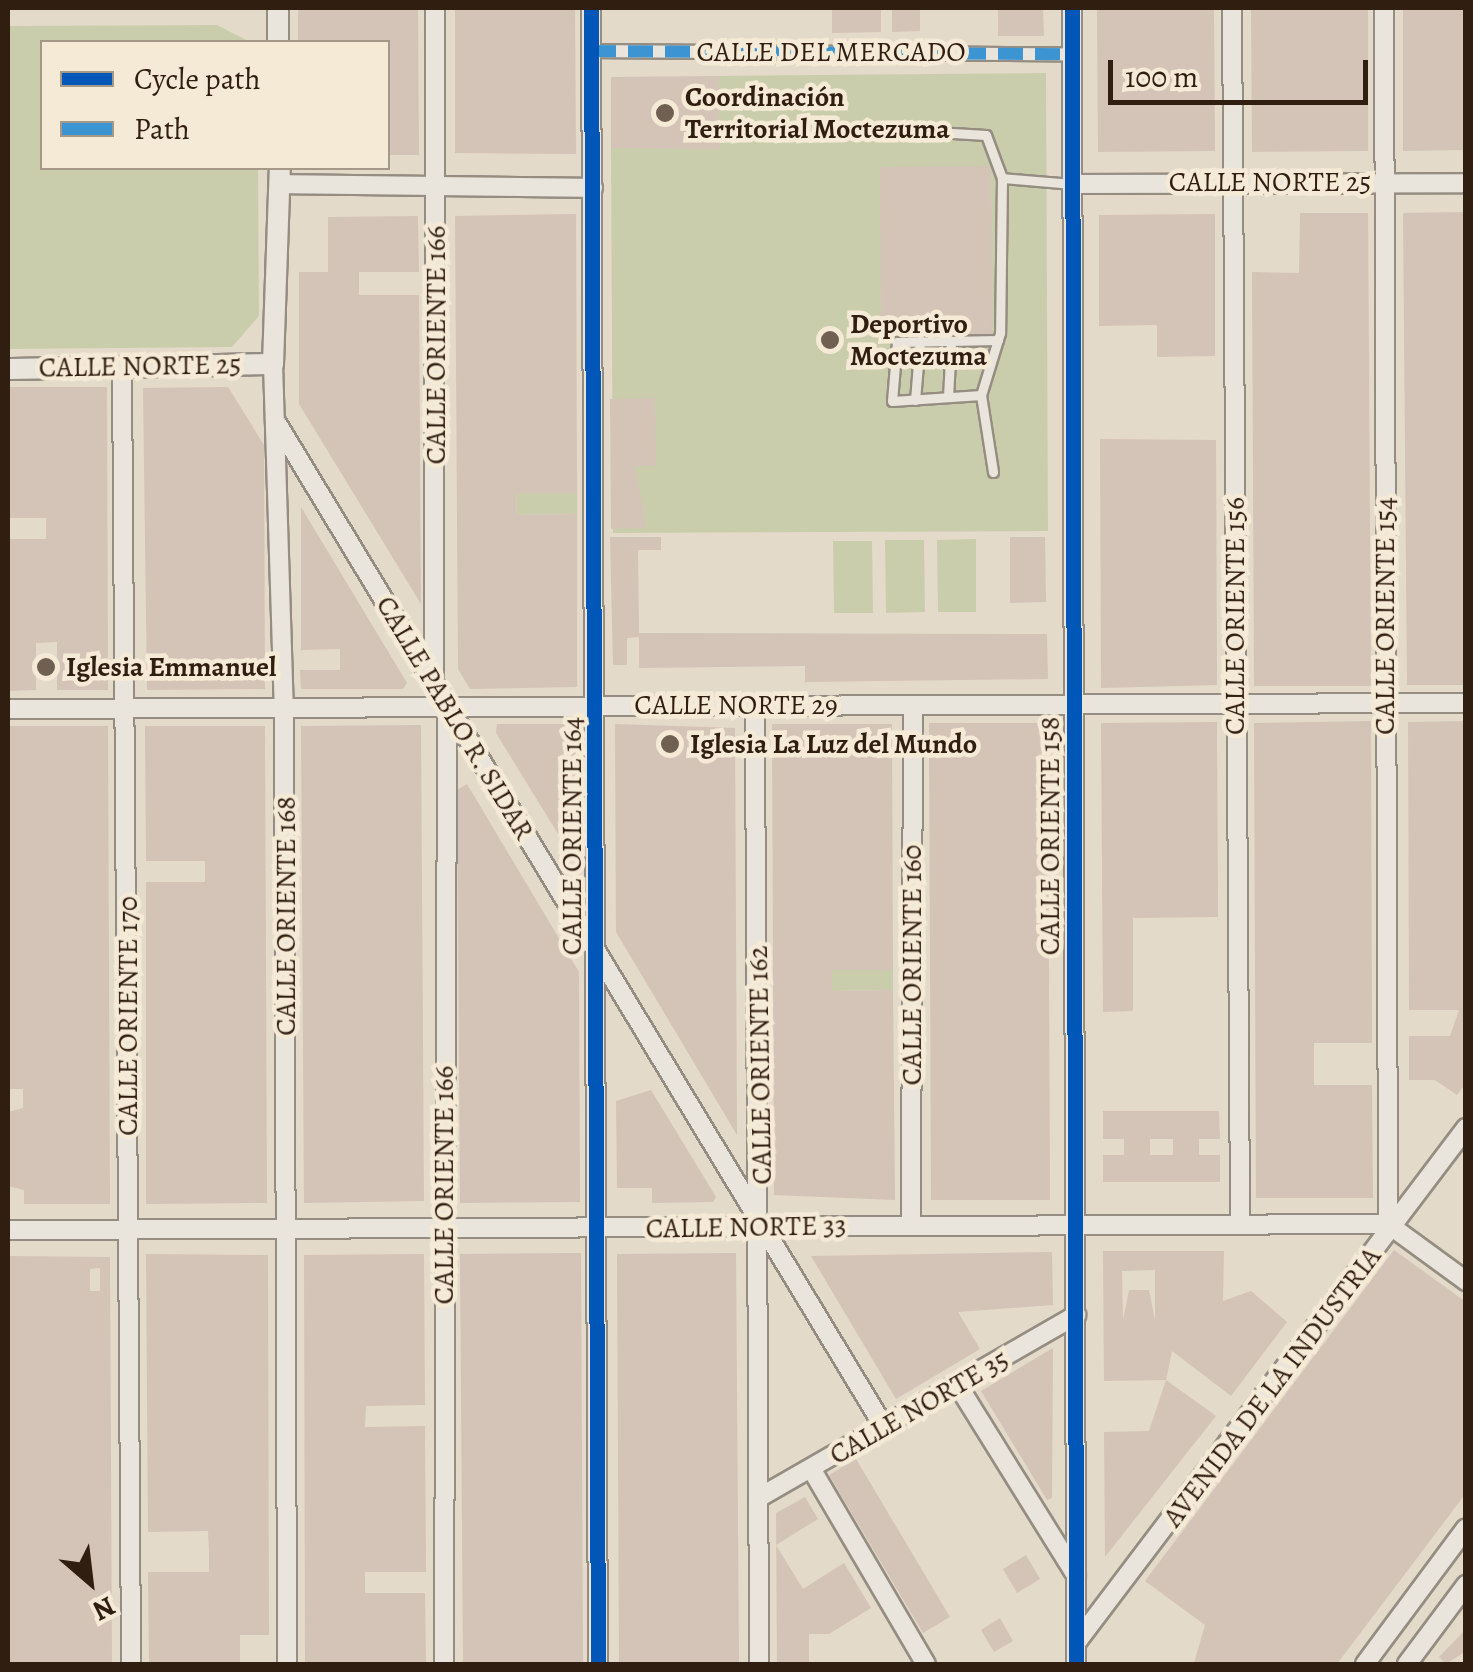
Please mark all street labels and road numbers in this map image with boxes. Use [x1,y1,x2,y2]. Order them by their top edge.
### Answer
street label: CALLE DEL MERCADO [696,35,966,69]
street label: CALLE NORTE 25 [1169,165,1371,199]
street label: CALLE ORIENTE 166 [419,226,453,464]
street label: CALLE NORTE 25 [38,347,242,385]
street label: CALLE ORIENTE 156 [1218,497,1252,735]
street label: CALLE ORIENTE 154 [1368,497,1402,735]
street label: CALLE PABLO R. SIDAR [369,590,541,846]
street label: CALLE NORTE 29 [634,688,838,722]
street label: CALLE ORIENTE 164 [555,717,589,955]
street label: CALLE ORIENTE 158 [1033,717,1067,955]
street label: CALLE ORIENTE 168 [269,796,303,1036]
street label: CALLE ORIENTE 160 [895,845,929,1085]
street label: CALLE ORIENTE 170 [111,896,145,1136]
street label: CALLE ORIENTE 162 [741,945,779,1185]
street label: CALLE ORIENTE 166 [427,1066,461,1304]
street label: CALLE NORTE 33 [645,1208,847,1246]
street label: AVENIDA DE LA INDUSTRIA [1156,1241,1388,1533]
street label: CALLE NORTE 35 [824,1342,1014,1472]

